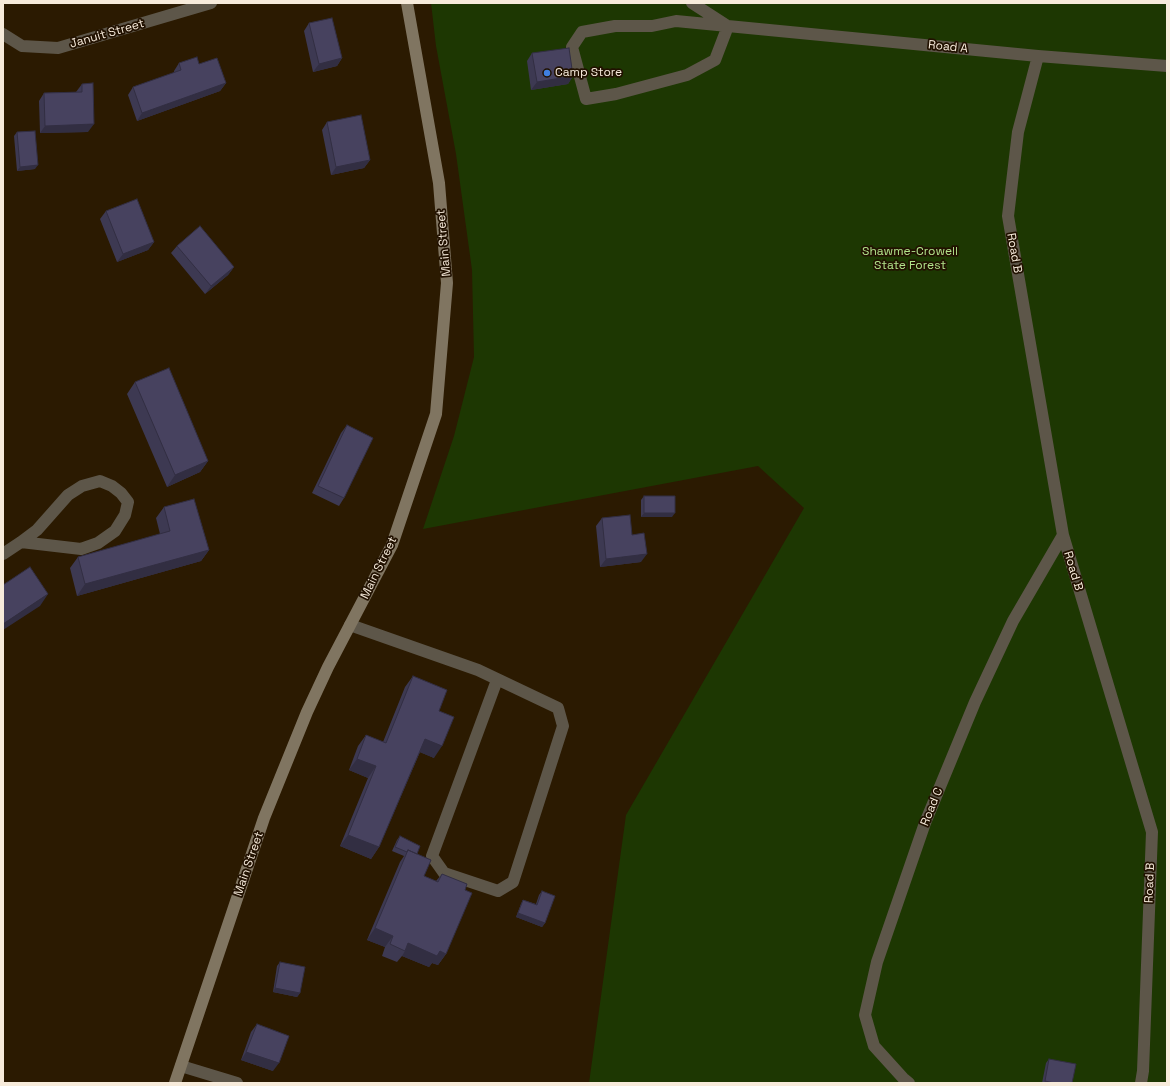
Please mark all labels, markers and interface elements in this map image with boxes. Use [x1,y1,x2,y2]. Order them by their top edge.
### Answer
street label: Januit Street [68,17,146,51]
street label: Road A [927,38,969,56]
place label: Camp Store [555,66,622,80]
marker: Camp Store [542,68,552,78]
street label: Main Street [434,209,454,277]
street label: Road B [1003,232,1025,274]
park label: Shawme-Crowell State Forest [862,245,958,273]
street label: Main Street [358,535,400,601]
street label: Road B [1060,550,1086,592]
street label: Road C [918,786,946,828]
street label: Main Street [231,830,267,898]
street label: Road B [1142,863,1158,903]

